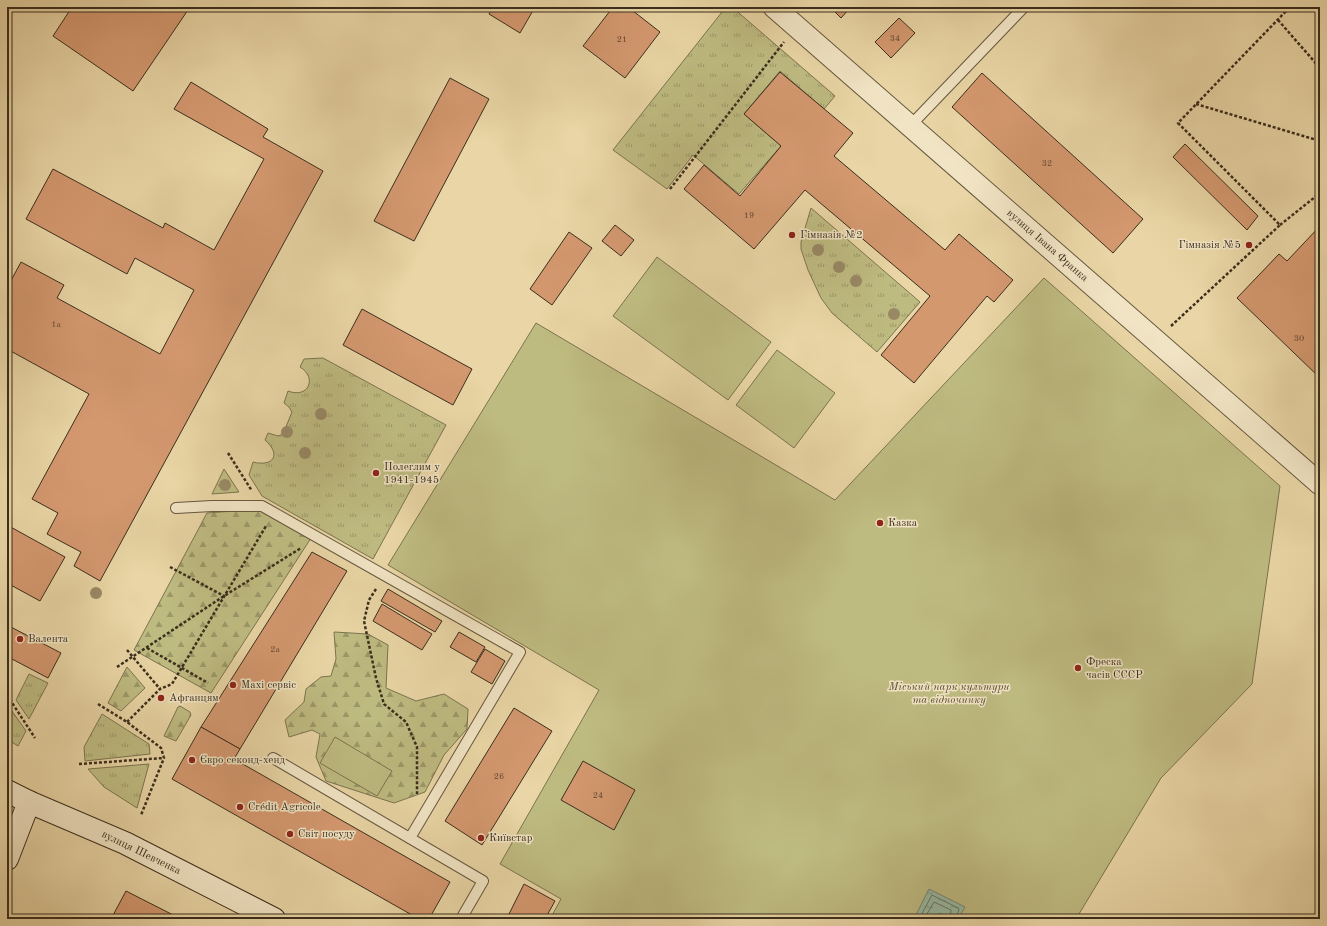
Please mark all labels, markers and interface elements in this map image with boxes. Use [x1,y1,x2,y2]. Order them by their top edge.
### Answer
house number: 34 [890,34,900,43]
house number: 21 [617,35,627,44]
house number: 32 [1042,159,1052,168]
street label: вулиця Івана Франка [1004,208,1090,285]
house number: 19 [744,211,754,220]
marker: Гімназія №2 [787,230,797,240]
place label: Гімназія №2 [800,230,863,241]
place label: Гімназія №5 [1178,240,1241,251]
marker: Гімназія №5 [1244,240,1254,250]
house number: 1а [51,320,61,329]
house number: 30 [1294,334,1304,343]
place label: Полеглим у 1941-1945 [384,462,440,486]
marker: Полеглим у 1941-1945 [371,468,381,478]
marker: Казка [875,518,885,528]
place label: Казка [888,518,918,529]
marker: Валента [15,634,25,644]
place label: Валента [28,634,69,645]
house number: 2а [270,645,280,654]
place label: Фреска часів СССР [1086,657,1143,681]
marker: Фреска часів СССР [1073,663,1083,673]
marker: Maxi сервіс [228,680,238,690]
place label: Maxi сервіс [241,680,296,691]
park label: Міський парк культури та відпочинку [887,682,1010,706]
marker: Афганцям [156,693,166,703]
place label: Афганцям [169,693,219,704]
marker: Євро секонд-хенд [187,755,197,765]
place label: Євро секонд-хенд [200,755,285,766]
house number: 26 [494,772,504,781]
house number: 24 [593,791,603,800]
marker: Crédit Agricole [235,802,245,812]
place label: Crédit Agricole [248,802,321,813]
street label: вулиця Шевченка [100,829,183,877]
marker: Світ посуду [285,829,295,839]
place label: Світ посуду [298,829,355,840]
marker: Київстар [476,833,486,843]
place label: Київстар [489,833,533,844]

